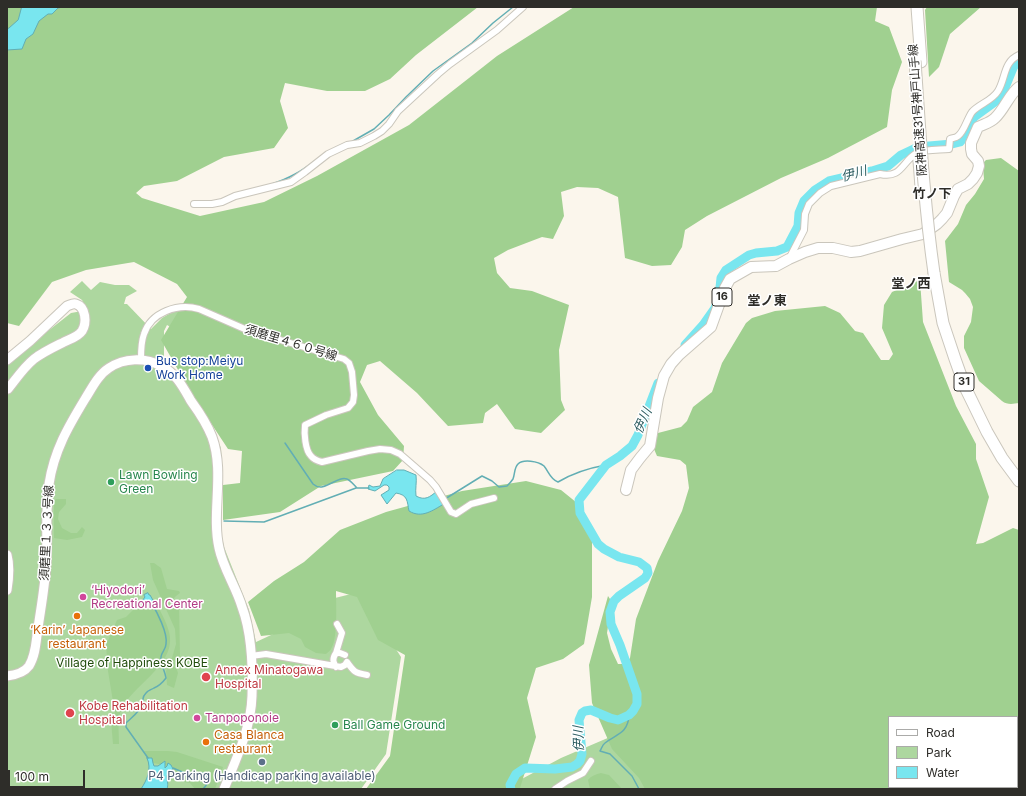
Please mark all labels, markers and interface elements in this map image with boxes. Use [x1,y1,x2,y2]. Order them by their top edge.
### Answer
street label: 阪神高速31号神戸山手線 [906,44,930,176]
water label: 伊川 [839,163,869,185]
district label: 竹ノ下 [913,186,951,202]
district label: 堂ノ西 [892,276,930,292]
road number: 16 [712,288,732,306]
district label: 堂ノ東 [748,293,786,309]
street label: 須磨里４６０号線 [243,322,339,364]
place label: Bus stop:Meiyu Work Home [156,354,243,382]
marker: Bus stop:Meiyu Work Home [143,363,153,373]
road number: 31 [954,373,974,391]
water label: 伊川 [631,406,655,436]
place label: Lawn Bowling Green [119,468,198,496]
marker: Lawn Bowling Green [106,477,116,487]
street label: 須磨里１３３号線 [37,485,57,581]
place label: ‘Hiyodori’ Recreational Center [91,583,203,611]
marker: ‘Hiyodori’ Recreational Center [78,592,88,602]
marker: ‘Karin’ Japanese restaurant [72,611,82,621]
place label: ‘Karin’ Japanese restaurant [30,623,124,651]
park label: Village of Happiness KOBE [56,656,208,670]
place label: Annex Minatogawa Hospital [215,663,323,691]
marker: Annex Minatogawa Hospital [200,671,212,683]
place label: Kobe Rehabilitation Hospital [79,699,188,727]
marker: Kobe Rehabilitation Hospital [64,707,76,719]
place label: Tanpoponoie [205,711,279,725]
marker: Tanpoponoie [192,713,202,723]
legend [888,716,1018,788]
place label: Ball Game Ground [343,718,445,732]
marker: Ball Game Ground [330,720,340,730]
text: Road [926,725,955,740]
water label: 伊川 [571,726,587,752]
place label: Casa Blanca restaurant [214,728,284,756]
marker: Casa Blanca restaurant [201,737,211,747]
text: Park [926,745,952,760]
marker: P4 Parking (Handicap parking available) [257,757,267,767]
scale bar [10,762,87,788]
text: Water [926,765,959,780]
text: 100 m [15,769,49,784]
place label: P4 Parking (Handicap parking available) [148,769,376,783]

